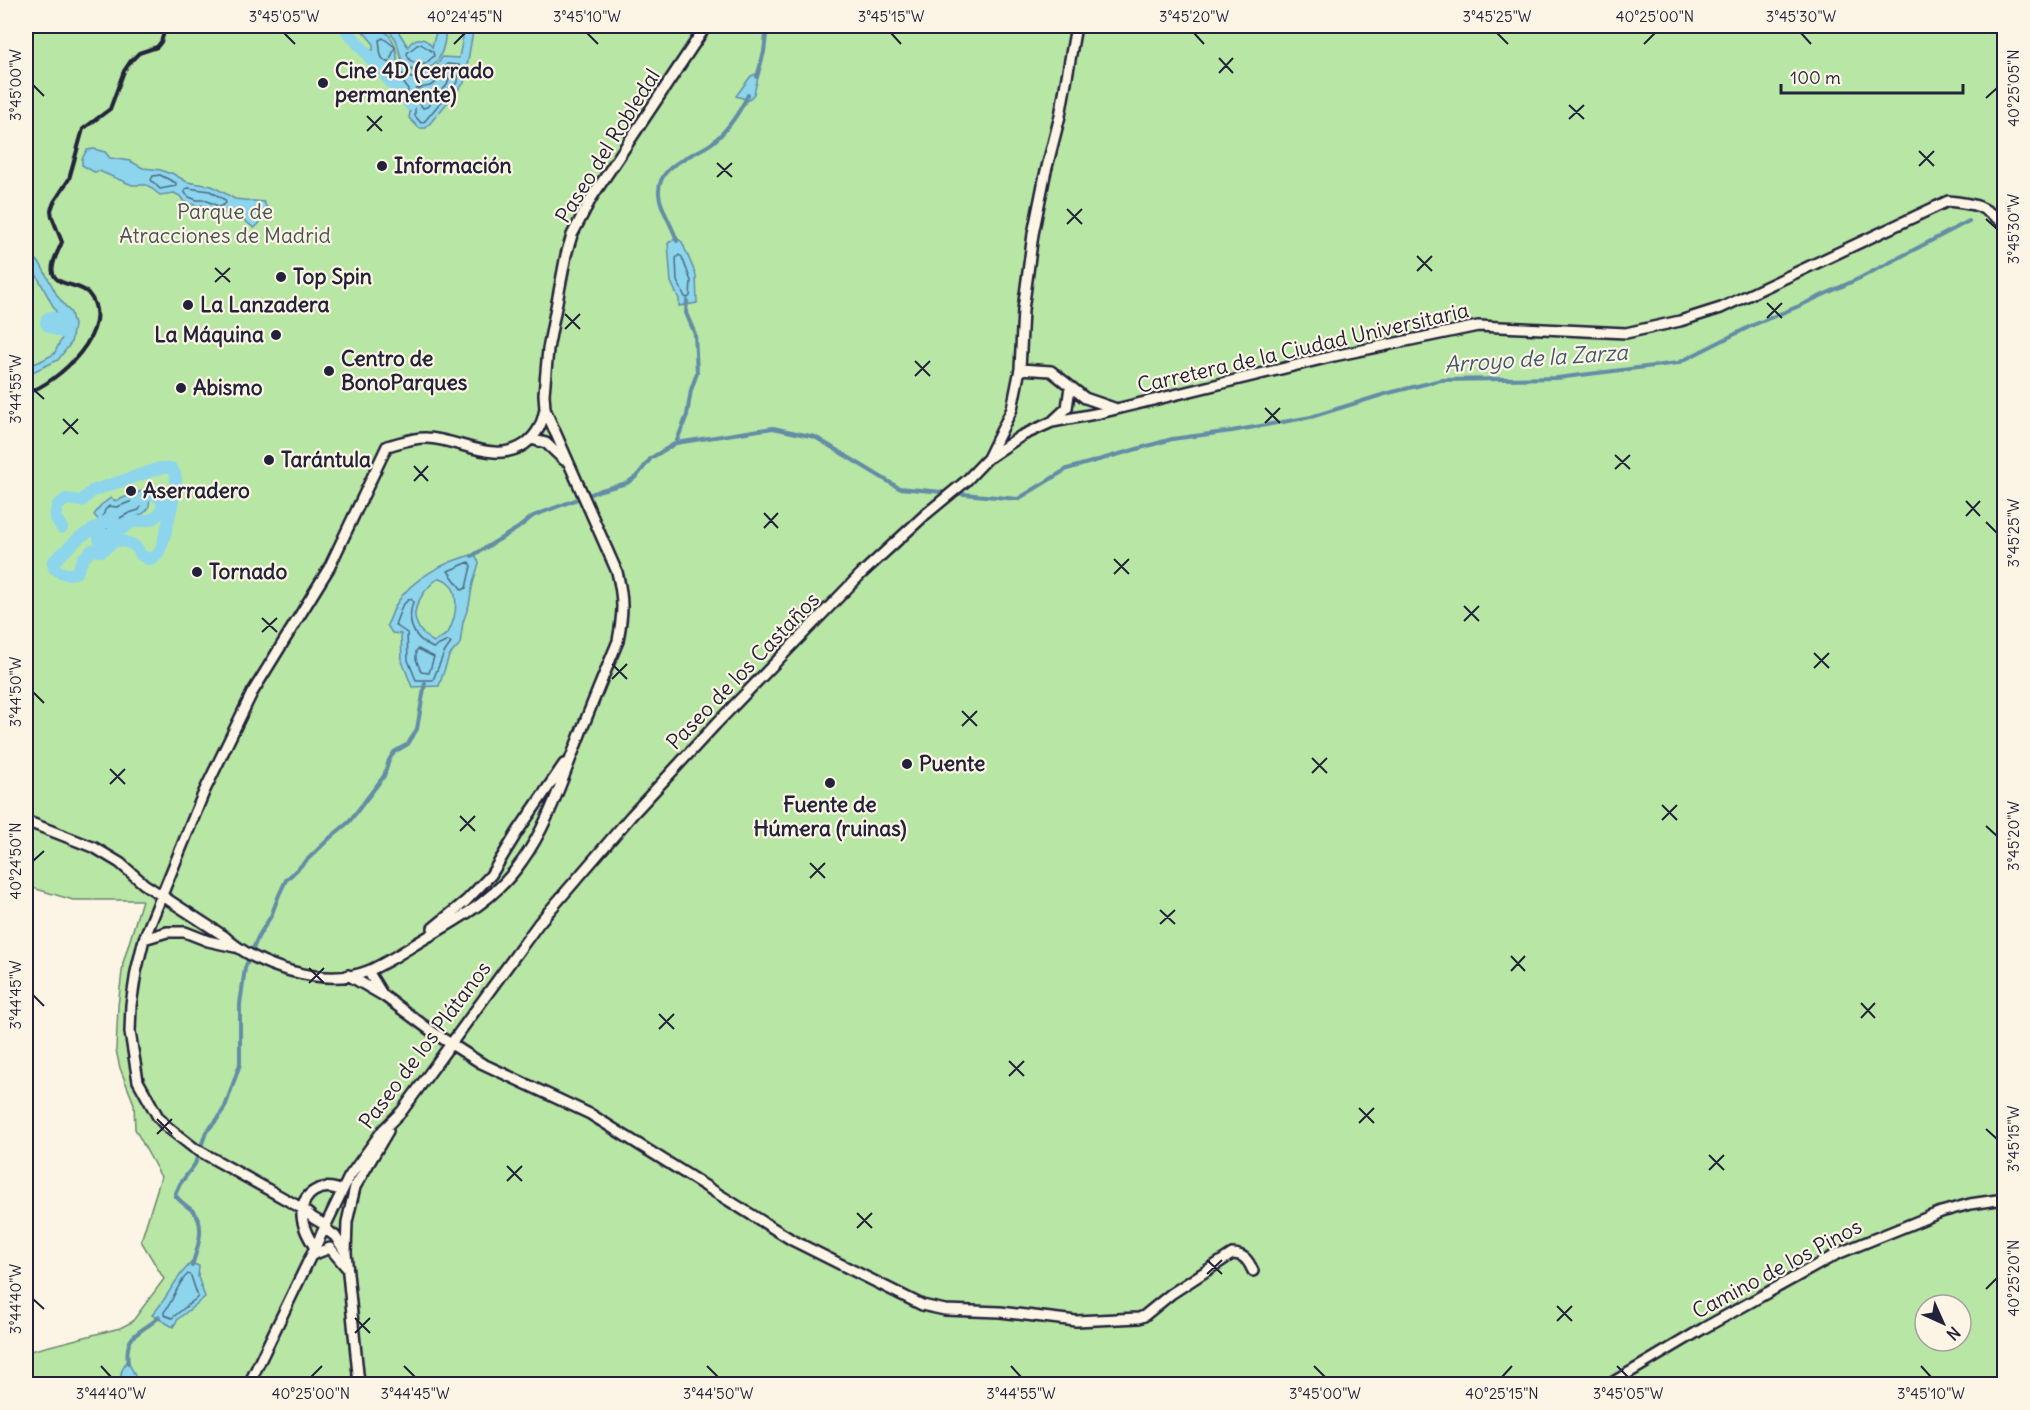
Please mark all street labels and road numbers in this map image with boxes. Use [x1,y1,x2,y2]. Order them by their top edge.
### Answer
street label: Paseo del Robledal [549,64,666,228]
street label: Carretera de la Ciudad Universitaria [1135,296,1471,399]
street label: Paseo de los Castaños [660,586,825,755]
street label: Paseo de los Plátanos [353,955,497,1134]
street label: Camino de los Pinos [1687,1212,1866,1325]

